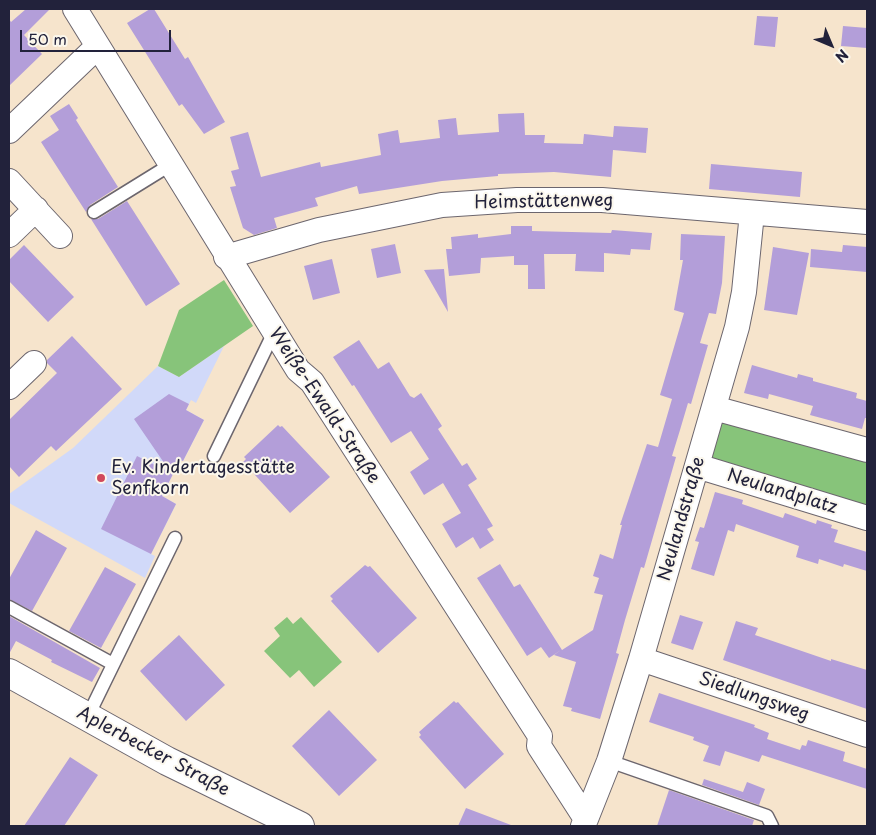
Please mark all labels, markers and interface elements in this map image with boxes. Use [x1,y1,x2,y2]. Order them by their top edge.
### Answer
scale bar [22,20,174,52]
north arrow [806,20,856,70]
text: 50 m [28,27,67,50]
text: N [831,45,853,67]
street label: Heimstättenweg [474,190,614,214]
street label: Weiße-Ewald-Straße [264,324,384,488]
street label: Neulandstraße [654,454,710,584]
place label: Ev. Kindertagesstätte Senfkorn [111,457,295,499]
street label: Neulandplatz [724,465,840,519]
marker: Ev. Kindertagesstätte Senfkorn [95,472,107,484]
street label: Siedlungsweg [696,668,812,726]
street label: Aplerbecker Straße [73,703,233,801]

